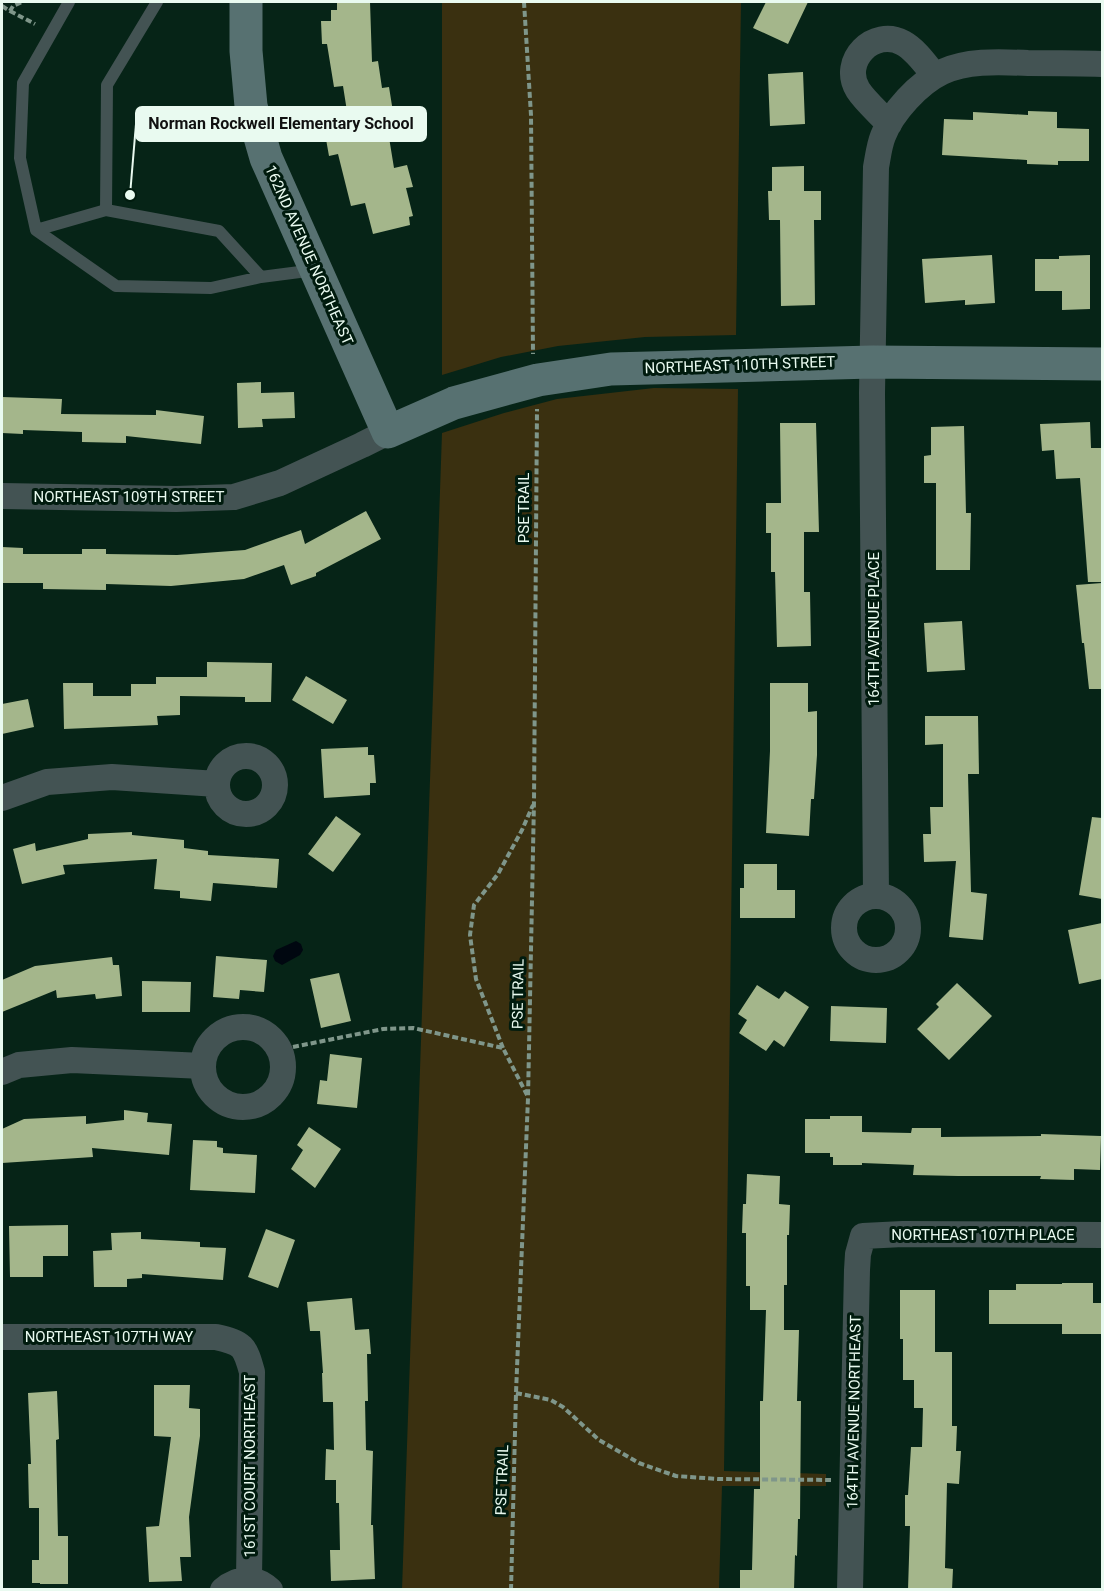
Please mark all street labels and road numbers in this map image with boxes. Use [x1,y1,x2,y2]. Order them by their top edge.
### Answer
street label: 162ND AVENUE NORTHEAST [261,162,357,348]
street label: NORTHEAST 110TH STREET [644,353,836,377]
street label: PSE TRAIL [515,473,533,543]
street label: NORTHEAST 109TH STREET [34,488,224,506]
street label: 164TH AVENUE PLACE [865,551,883,706]
street label: PSE TRAIL [508,959,528,1029]
street label: NORTHEAST 107TH PLACE [891,1226,1075,1244]
street label: 164TH AVENUE NORTHEAST [843,1315,865,1509]
street label: NORTHEAST 107TH WAY [25,1328,193,1346]
street label: 161ST COURT NORTHEAST [241,1374,259,1557]
street label: PSE TRAIL [492,1444,512,1516]

